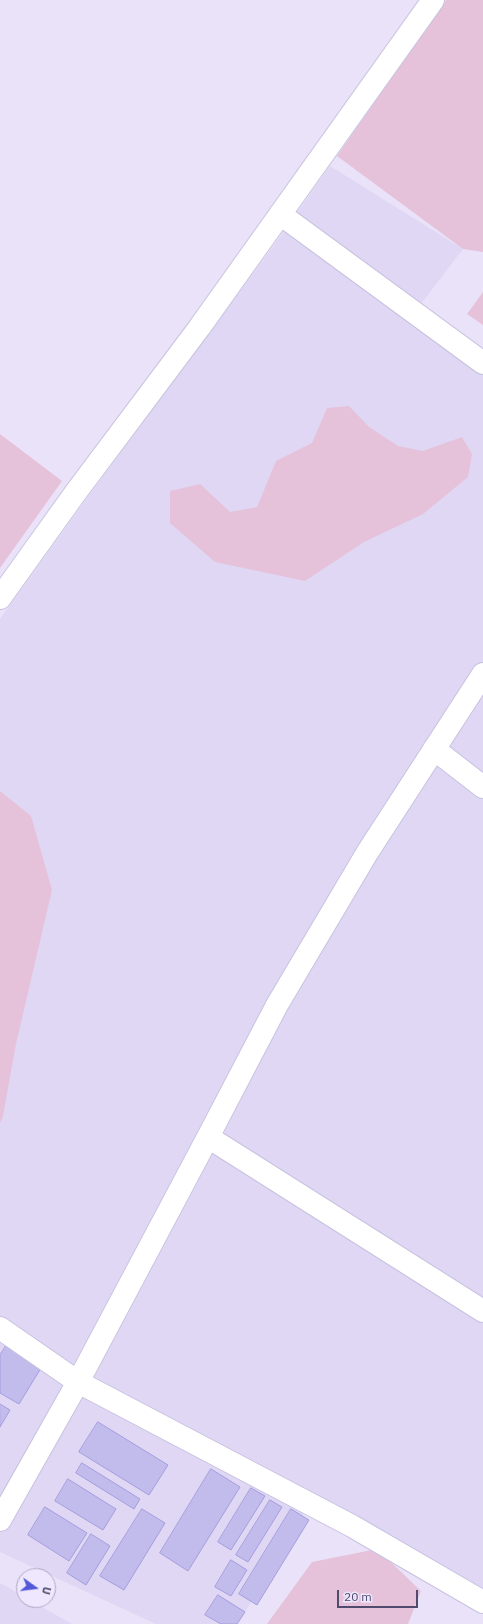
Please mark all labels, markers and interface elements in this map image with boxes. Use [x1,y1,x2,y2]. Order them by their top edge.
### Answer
north arrow [16,1568,56,1608]
scale bar [339,1582,420,1608]
text: U [39,1585,54,1596]
text: 20 m [344,1589,372,1604]

